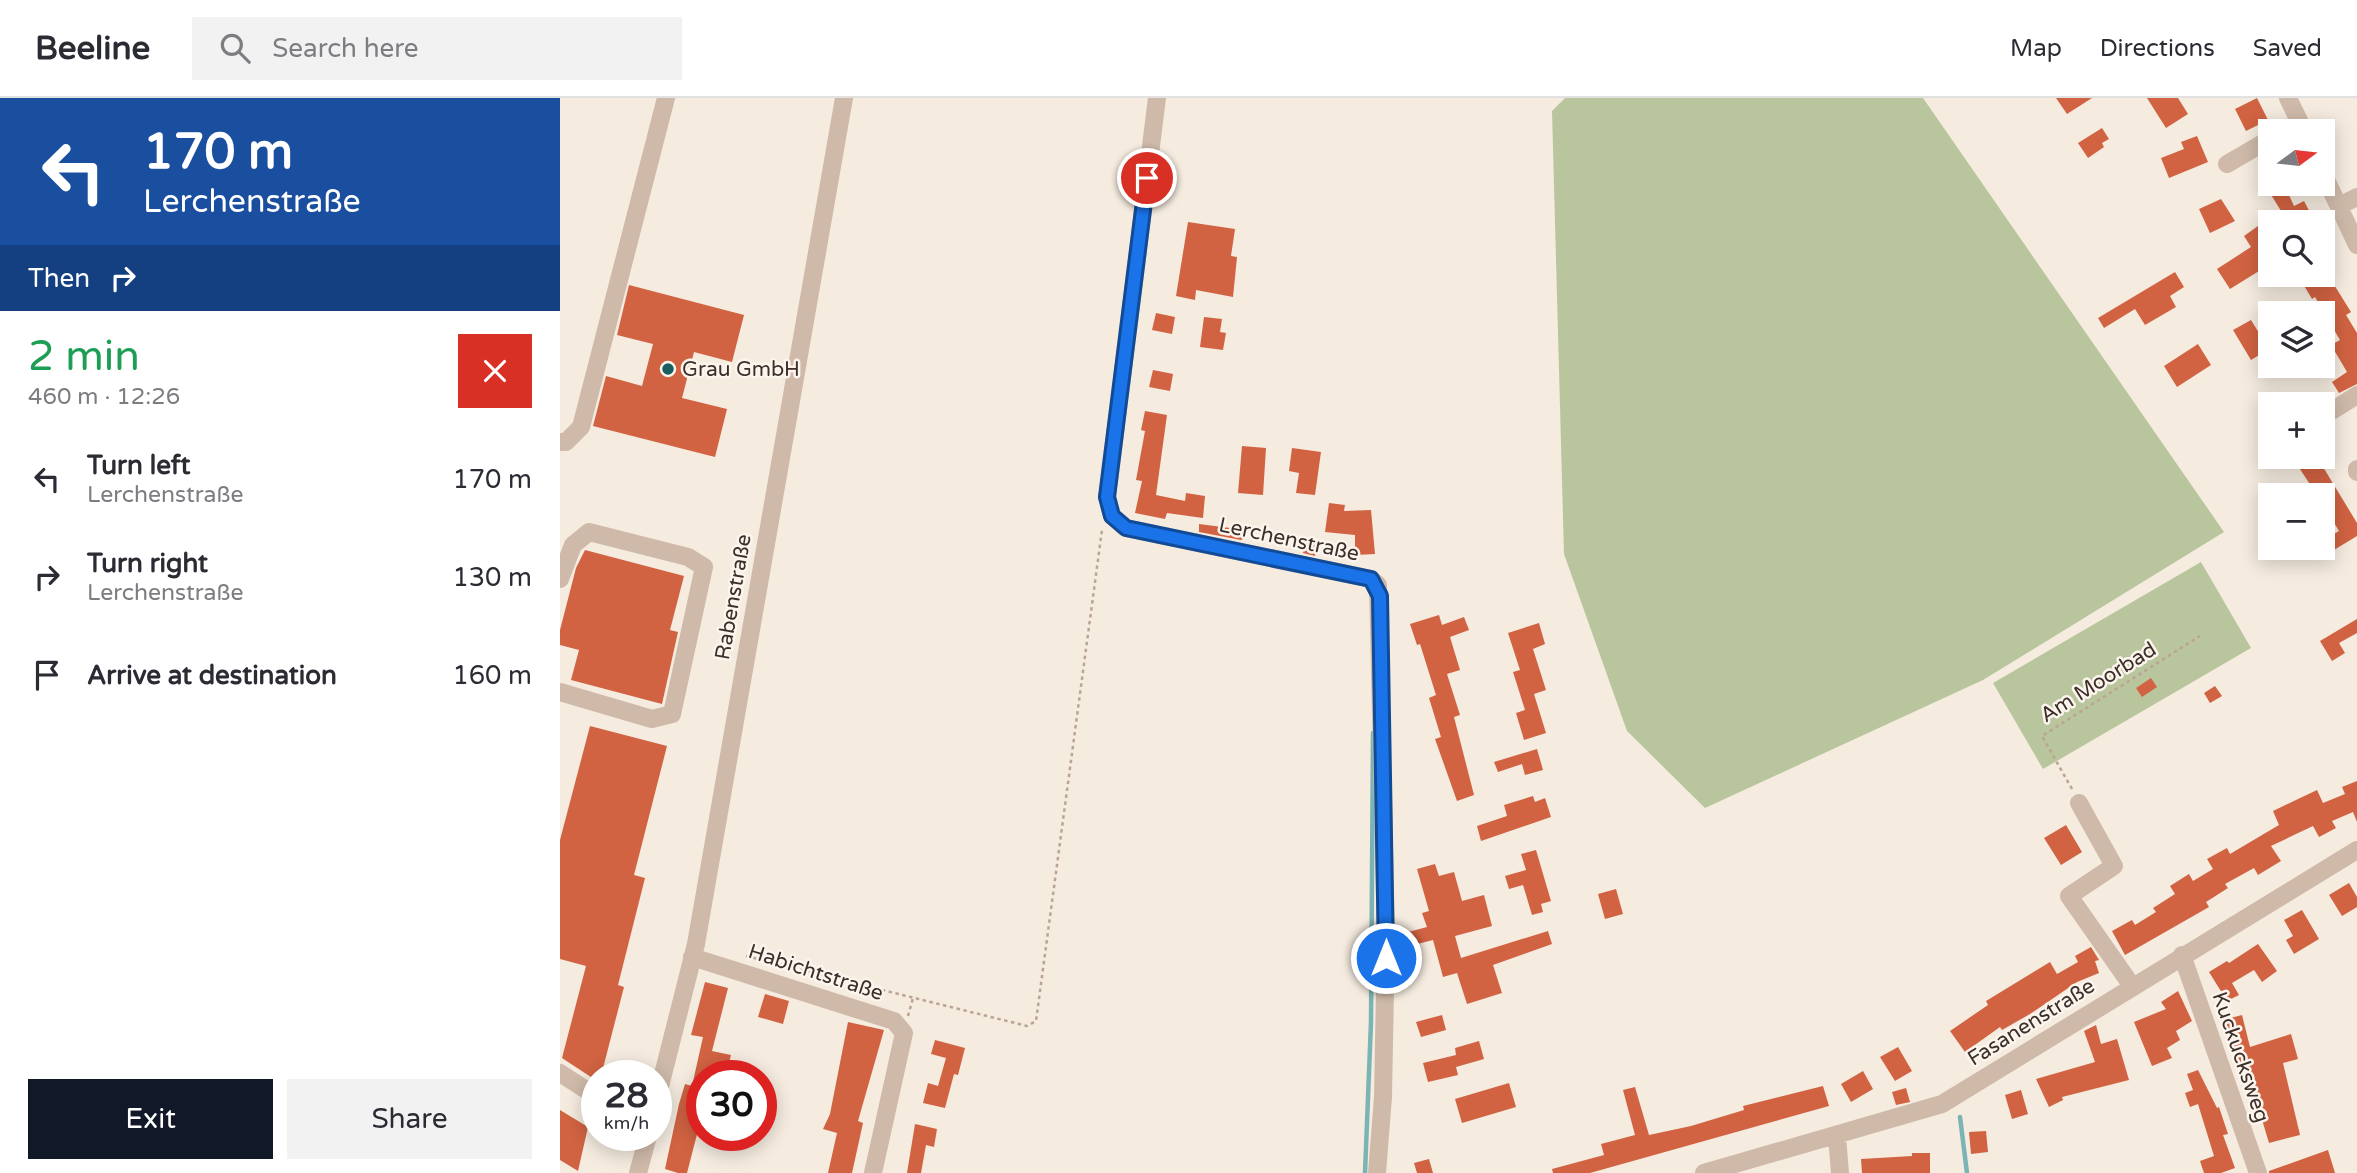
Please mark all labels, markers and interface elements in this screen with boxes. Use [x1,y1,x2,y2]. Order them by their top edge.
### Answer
search box [192,17,682,80]
text: Beeline [35,29,150,68]
icon: search [216,29,254,67]
text: Search here [272,33,418,64]
text: Map [2010,34,2062,63]
text: Directions [2100,34,2215,63]
text: Saved [2253,34,2322,63]
north arrow [2258,119,2334,196]
map controls [2258,119,2335,560]
text: 170 m [143,123,293,182]
icon: left [28,126,119,217]
pin [1117,148,1177,208]
icon: arrive [1128,159,1166,197]
text: Lerchenstraße [143,183,361,221]
button: search [2258,210,2335,287]
icon: right [104,259,142,297]
text: Then [28,263,90,294]
button: layers [2258,301,2335,378]
text: 2 min [28,331,140,382]
button: close [458,334,532,408]
place label: Grau GmbH [682,357,800,382]
marker: Grau GmbH [660,361,676,377]
text: 460 m · 12:26 [28,383,180,411]
button: + [2258,392,2335,469]
text: Turn left [87,450,190,481]
icon: left [28,460,66,498]
text: 170 m [452,464,532,495]
text: Lerchenstraße [87,481,244,509]
button: − [2258,483,2335,560]
street label: Lerchenstraße [1216,512,1361,567]
street label: Rabenstraße [710,532,757,662]
text: Turn right [87,548,208,579]
icon: right [28,558,66,596]
text: 130 m [452,562,532,593]
text: Lerchenstraße [87,579,244,607]
street label: Am Moorbad [2036,637,2161,728]
icon: arrive [28,656,66,694]
text: Arrive at destination [87,660,337,691]
text: 160 m [452,660,532,691]
position arrow [1349,921,1423,995]
street label: Habichtstraße [745,939,887,1006]
street label: Fasanenstraße [1963,973,2099,1071]
street label: Kuckucksweg [2206,989,2275,1126]
speed limit sign: 30 [686,1060,777,1151]
text: 28 [605,1075,648,1117]
button: Exit [28,1079,273,1159]
button: Share [287,1079,532,1159]
text: km/h [604,1112,649,1134]

